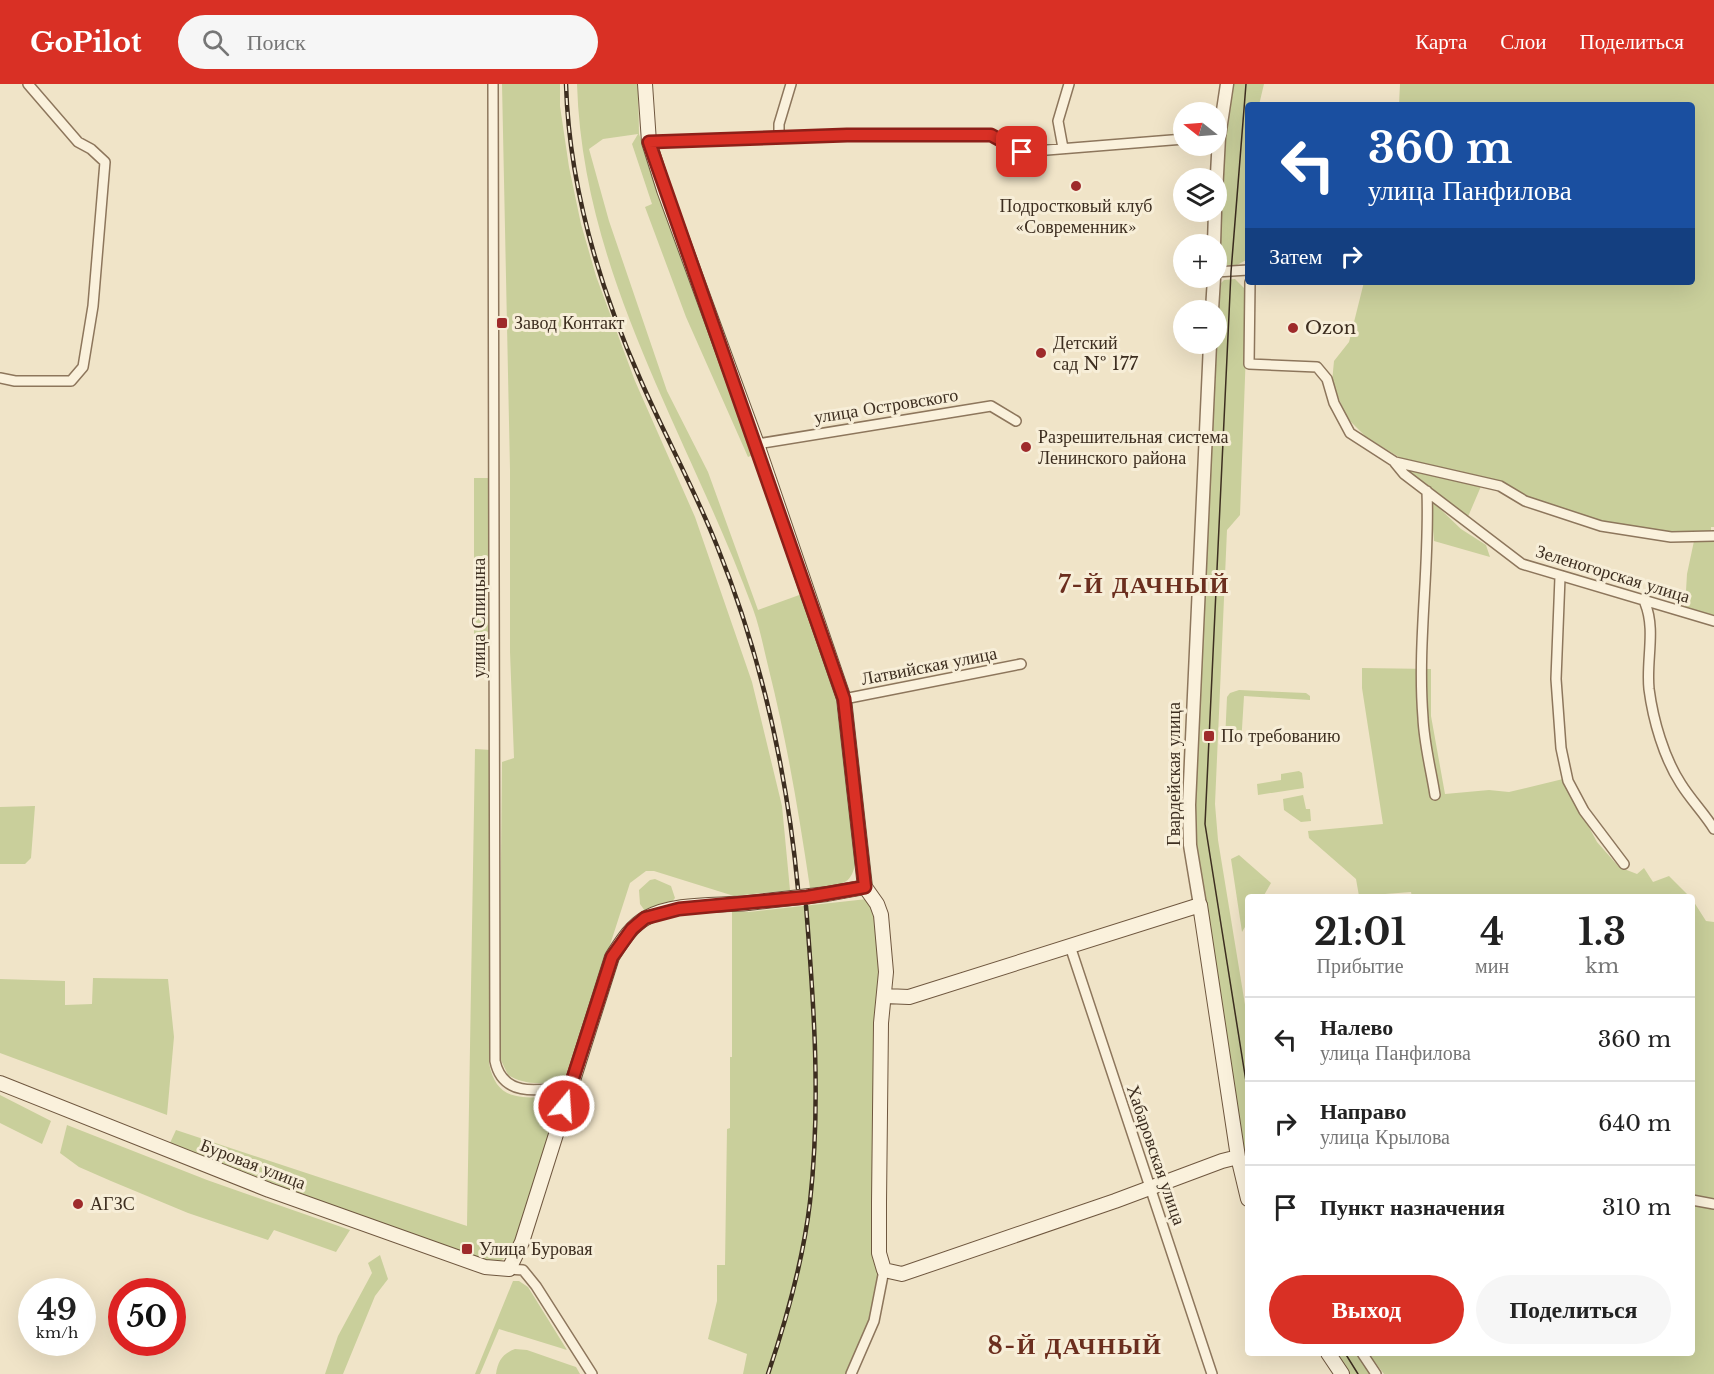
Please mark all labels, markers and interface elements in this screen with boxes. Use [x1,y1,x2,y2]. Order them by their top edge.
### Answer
search box [178,15,598,69]
text: GoPilot [30,25,142,60]
icon: search [199,26,232,59]
text: Поиск [247,29,306,56]
text: Карта [1415,29,1467,55]
text: Слои [1500,29,1546,55]
text: Поделиться [1579,29,1684,55]
north arrow [1173,102,1227,156]
map controls [1173,102,1227,354]
text: 360 m [1368,122,1512,174]
pin [996,126,1047,177]
icon: left [1269,126,1347,204]
icon: arrive [1005,135,1038,168]
button: layers [1173,168,1227,222]
text: улица Панфилова [1368,174,1572,207]
marker: Подростковый клуб «Современник» [1069,179,1083,193]
place label: Подростковый клуб «Современник» [1000,195,1152,238]
button: + [1173,234,1227,288]
icon: right [1335,240,1368,273]
text: Затем [1269,243,1323,270]
button: − [1173,300,1227,354]
place label: Завод Контакт [514,312,625,334]
marker: Завод Контакт [495,316,509,330]
place label: Ozon [1305,317,1356,339]
marker: Ozon [1286,321,1300,335]
place label: Детский сад № 177 [1053,332,1139,375]
marker: Детский сад № 177 [1034,346,1048,360]
street label: улица Островского [812,384,960,428]
place label: Разрешительная система Ленинского района [1038,426,1228,469]
marker: Разрешительная система Ленинского района [1019,440,1033,454]
street label: Зеленогорская улица [1533,540,1693,608]
street label: улица Спицына [468,558,490,678]
district label: 7-Й ДАЧНЫЙ [1058,570,1230,599]
street label: Латвийская улица [859,642,999,690]
street label: Гвардейская улица [1163,702,1185,846]
place label: По требованию [1221,725,1340,747]
marker: По требованию [1202,729,1216,743]
text: 21:01 [1314,910,1406,955]
text: 4 [1480,910,1504,955]
text: 1.3 [1578,910,1626,955]
text: Прибытие [1316,954,1404,978]
text: мин [1475,954,1509,978]
text: km [1585,954,1619,978]
text: Налево [1320,1014,1393,1041]
icon: left [1269,1023,1302,1056]
text: 360 m [1598,1026,1671,1053]
text: улица Панфилова [1320,1041,1471,1065]
position arrow [532,1074,596,1138]
street label: Хабаровская улица [1122,1082,1190,1228]
text: Направо [1320,1098,1406,1125]
icon: right [1269,1107,1302,1140]
text: 640 m [1598,1110,1671,1137]
text: улица Крылова [1320,1125,1450,1149]
street label: Буровая улица [197,1134,309,1194]
icon: arrive [1269,1191,1302,1224]
place label: АГЗС [90,1193,135,1215]
text: Пункт назначения [1320,1194,1505,1221]
text: 310 m [1602,1194,1671,1221]
marker: АГЗС [71,1197,85,1211]
place label: Улица Буровая [479,1238,593,1260]
marker: Улица Буровая [460,1242,474,1256]
button: Выход [1269,1275,1464,1344]
button: Поделиться [1476,1275,1671,1344]
speed limit sign: 50 [108,1278,186,1356]
text: 49 [37,1291,77,1328]
text: km/h [36,1323,78,1342]
district label: 8-Й ДАЧНЫЙ [988,1331,1162,1360]

